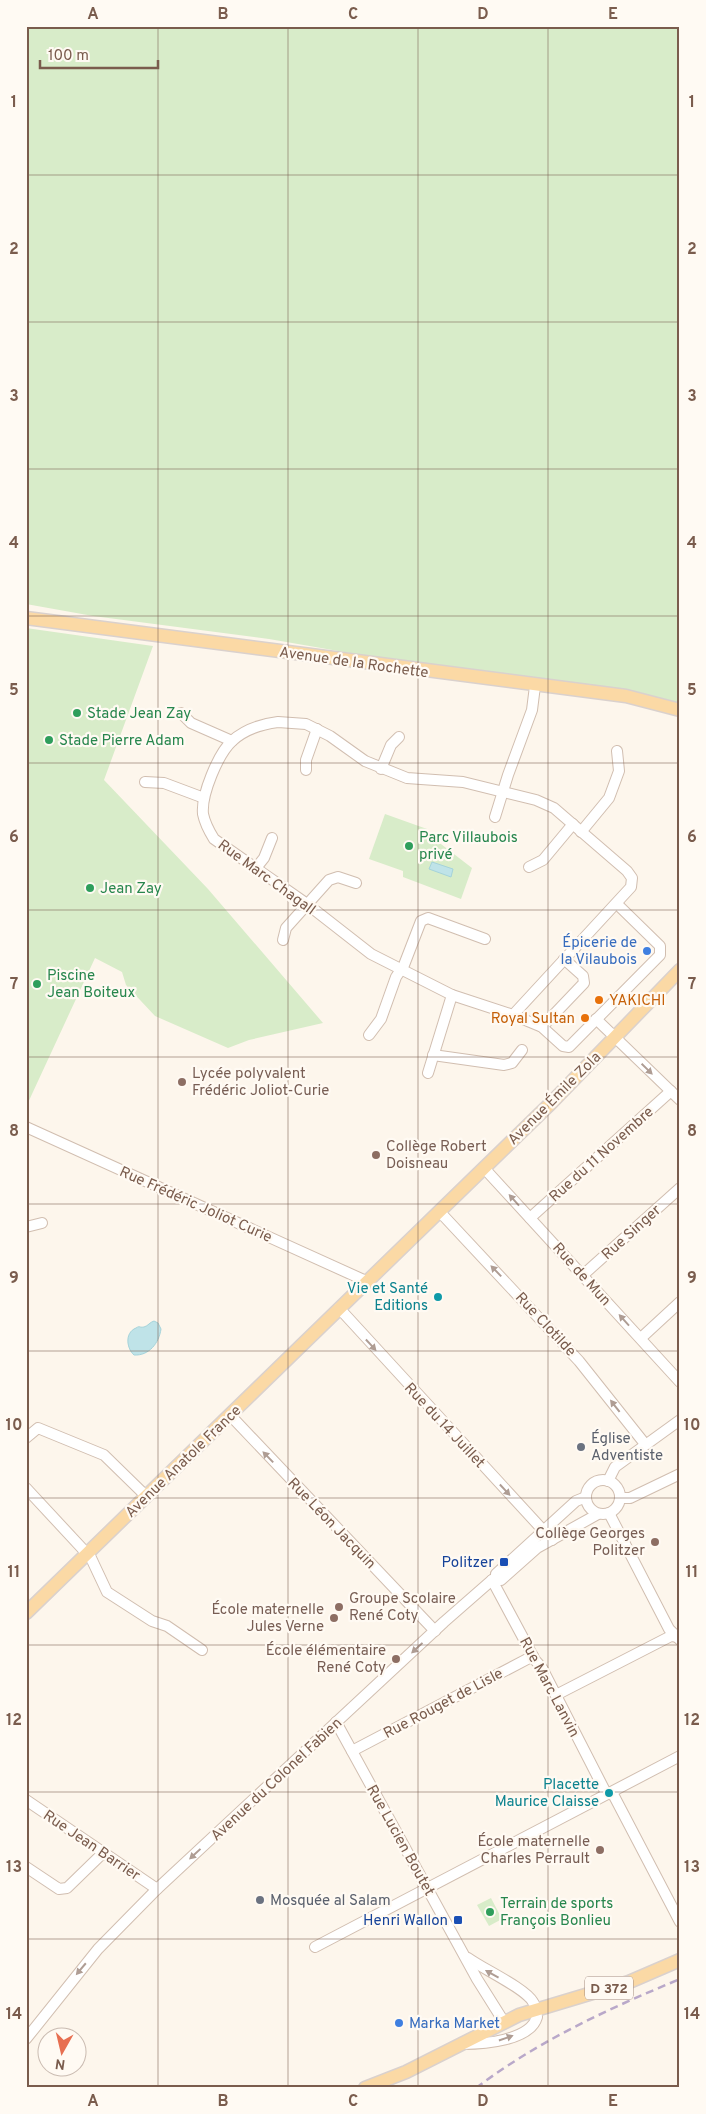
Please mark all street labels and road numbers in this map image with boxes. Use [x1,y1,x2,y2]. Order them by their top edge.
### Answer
street label: Avenue de la Rochette [278,644,430,683]
street label: Rue Marc Chagall [213,836,319,920]
street label: Avenue Émile Zola [504,1048,606,1150]
street label: Rue du 11 Novembre [546,1103,658,1207]
street label: Rue Frédéric Joliot Curie [116,1163,275,1248]
street label: Rue Singer [598,1201,666,1265]
street label: Rue de Mun [547,1239,614,1311]
street label: Rue Clotilde [510,1289,580,1361]
street label: Rue du 14 Juillet [399,1379,488,1473]
street label: Avenue Anatole France [122,1402,246,1522]
street label: Rue Léon Jacquin [283,1474,379,1574]
street label: Rue Marc Lanvin [514,1634,583,1741]
street label: Rue Rouget de Lisle [381,1665,507,1744]
street label: Avenue du Colonel Fabien [207,1714,347,1846]
street label: Rue Lucien Boutet [361,1782,438,1900]
street label: Rue Jean Barrier [39,1807,144,1886]
road number: D 372 [585,1976,633,2000]

